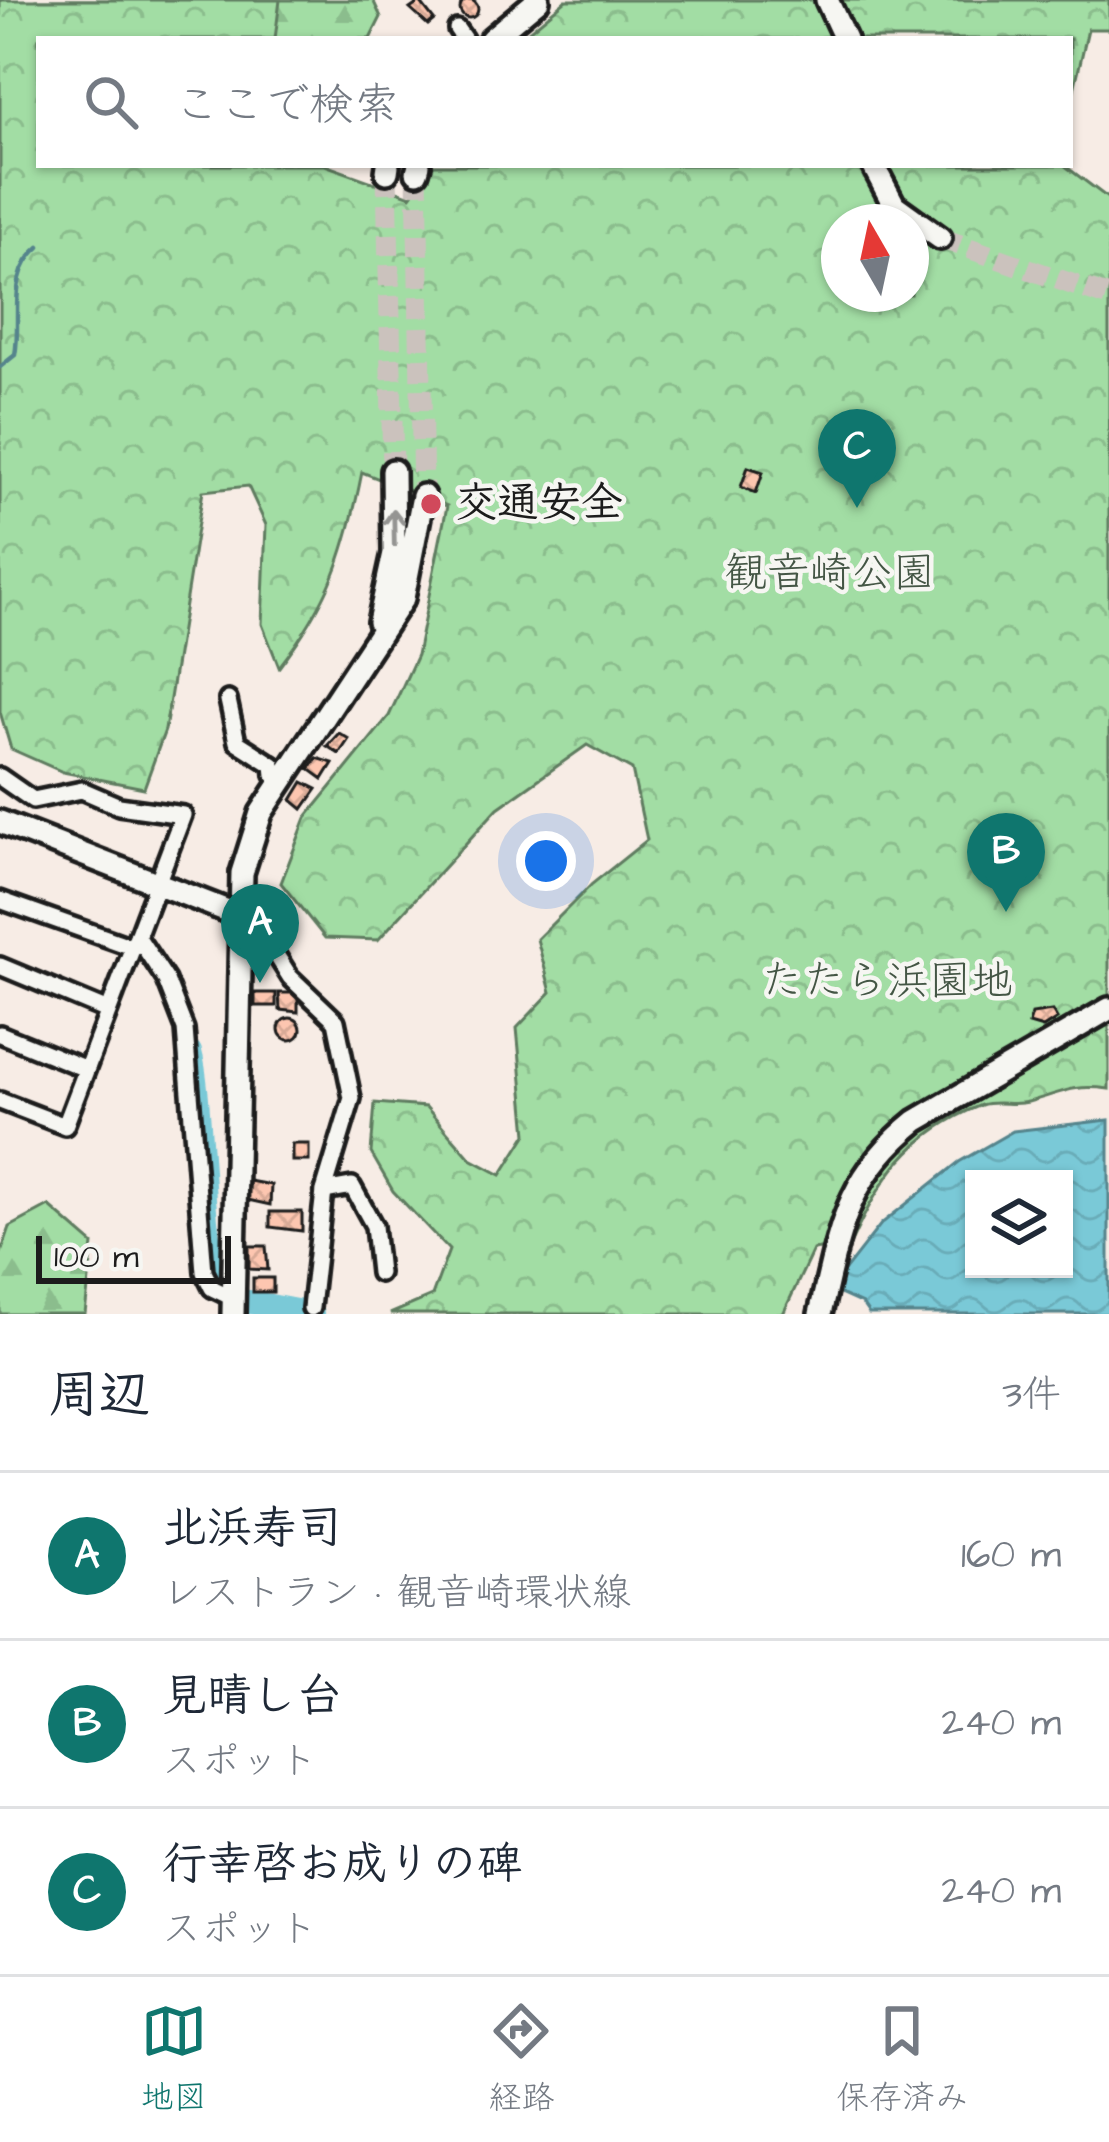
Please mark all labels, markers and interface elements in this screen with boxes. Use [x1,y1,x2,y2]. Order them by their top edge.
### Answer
search box [36,36,1073,168]
icon: search [78,69,144,135]
text: ここで検索 [174,75,399,137]
north arrow [821,204,929,312]
pin: C [818,409,896,508]
place label: 交通安全 [455,475,623,533]
marker: 交通安全 [418,491,444,517]
one-way arrow [383,508,405,547]
park label: 観音崎公園 [725,545,935,603]
pin: B [967,813,1045,912]
your location [516,831,576,891]
pin: A [221,884,299,983]
park label: たたら浜園地 [761,953,1013,1011]
map controls [965,1170,1073,1278]
button: layers [965,1170,1073,1278]
scale bar [36,1230,231,1283]
text: 100 m [54,1234,139,1280]
text: 周辺 [48,1361,150,1432]
text: 3件 [1002,1369,1061,1423]
text: 北浜寿司 [162,1498,342,1560]
text: A [75,1529,99,1583]
text: 160 m [961,1529,1061,1583]
text: レストラン · 観音崎環状線 [162,1567,631,1621]
text: 見晴し台 [162,1666,342,1728]
text: B [73,1697,101,1751]
text: 240 m [942,1697,1061,1751]
text: スポット [162,1735,318,1789]
text: 行幸啓お成りの碑 [162,1834,522,1896]
text: C [73,1865,101,1919]
text: 240 m [942,1865,1061,1919]
text: スポット [162,1903,318,1957]
tab: 地図 [141,1998,207,2121]
tab: 経路 [488,1998,554,2121]
tab: 保存済み [836,1998,968,2121]

